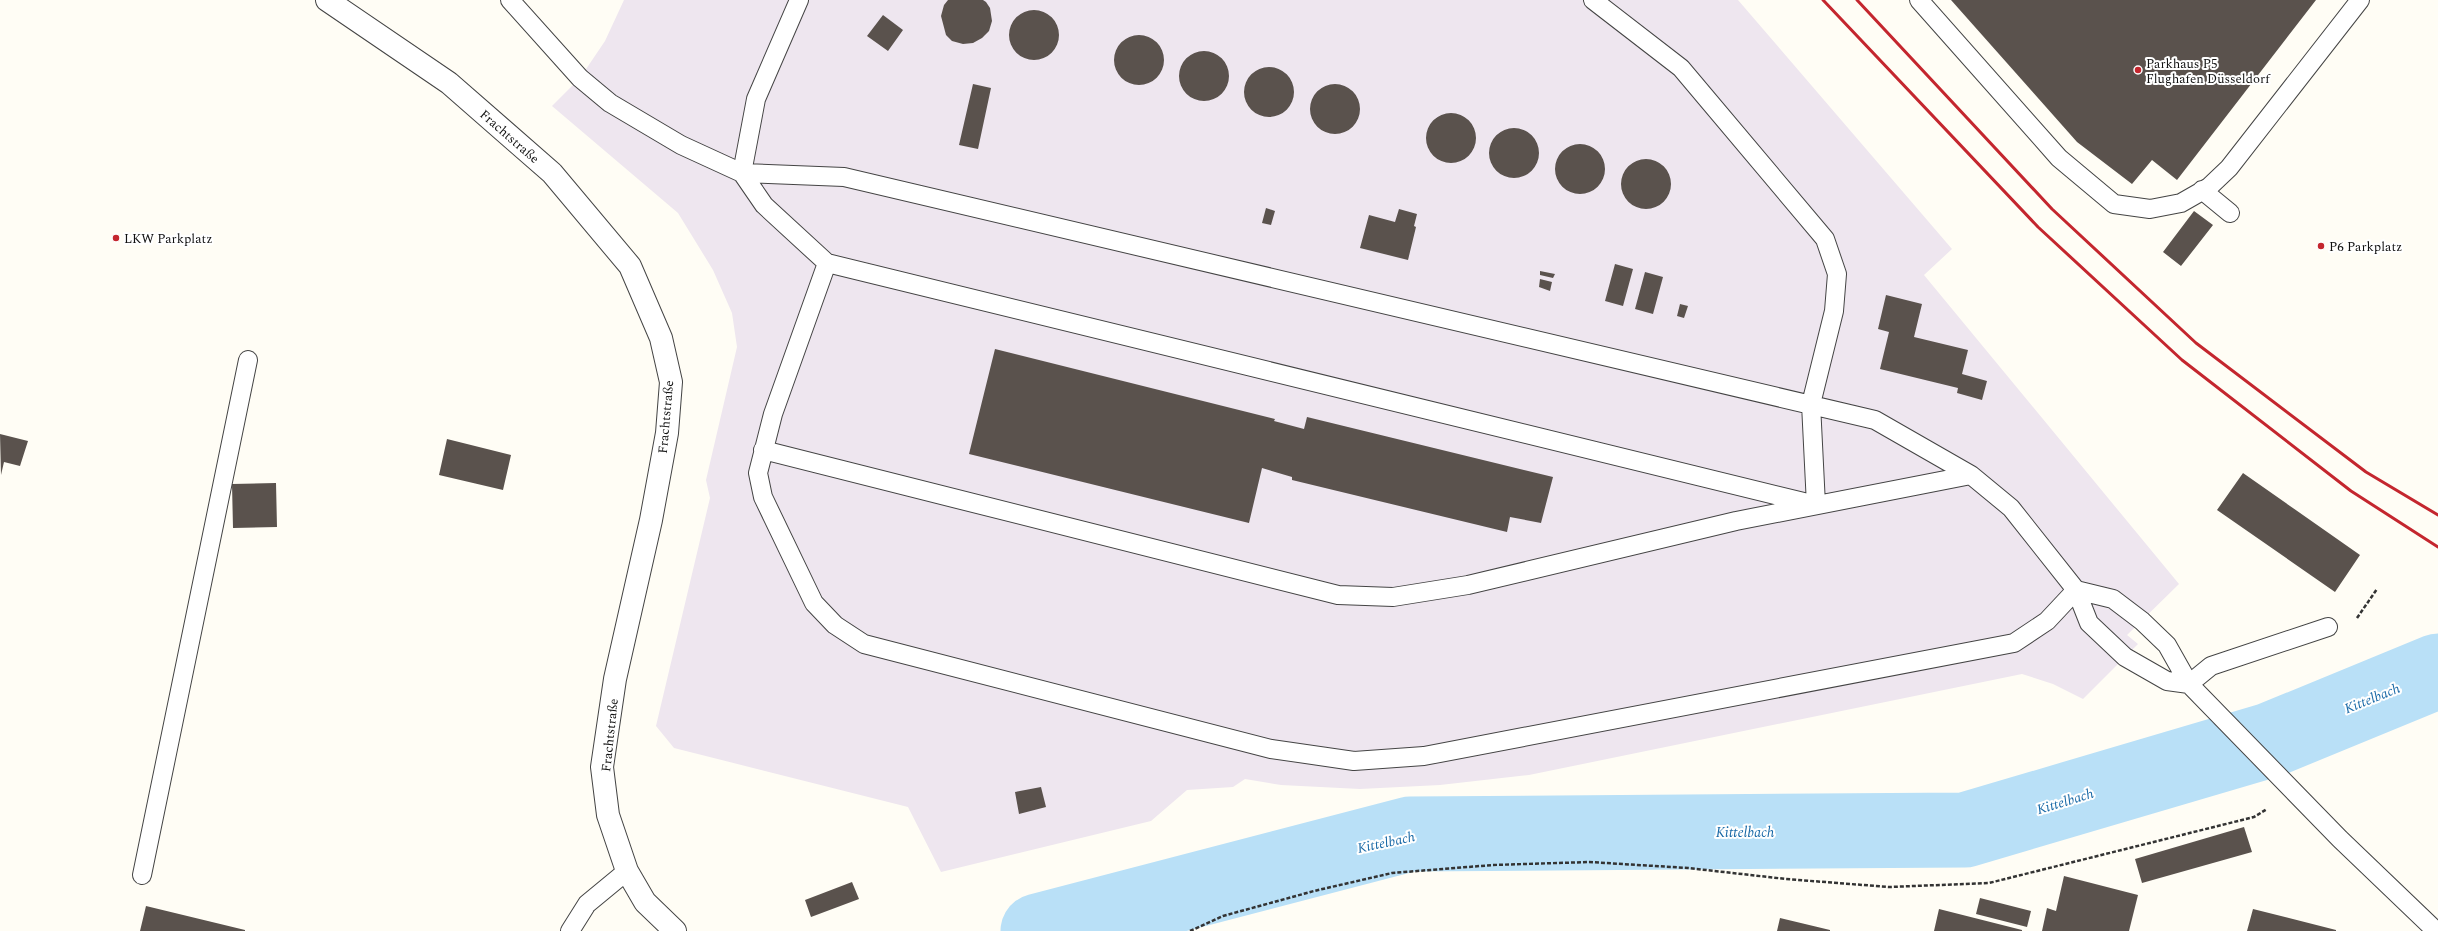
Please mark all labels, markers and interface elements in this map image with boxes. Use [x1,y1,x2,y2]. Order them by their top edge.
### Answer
place label: Parkhaus P5 Flughafen Düsseldorf [2146,54,2271,89]
marker: Parkhaus P5 Flughafen Düsseldorf [2133,65,2143,75]
street label: Frachtstraße [475,105,544,168]
place label: LKW Parkplatz [124,229,212,249]
marker: LKW Parkplatz [111,233,121,243]
place label: P6 Parkplatz [2329,237,2402,257]
marker: P6 Parkplatz [2316,241,2326,251]
street label: Frachtstraße [653,380,679,455]
water label: Kittelbach [2341,678,2403,719]
street label: Frachtstraße [596,697,624,773]
water label: Kittelbach [2034,783,2096,820]
water label: Kittelbach [1716,822,1774,843]
water label: Kittelbach [1355,826,1417,859]

